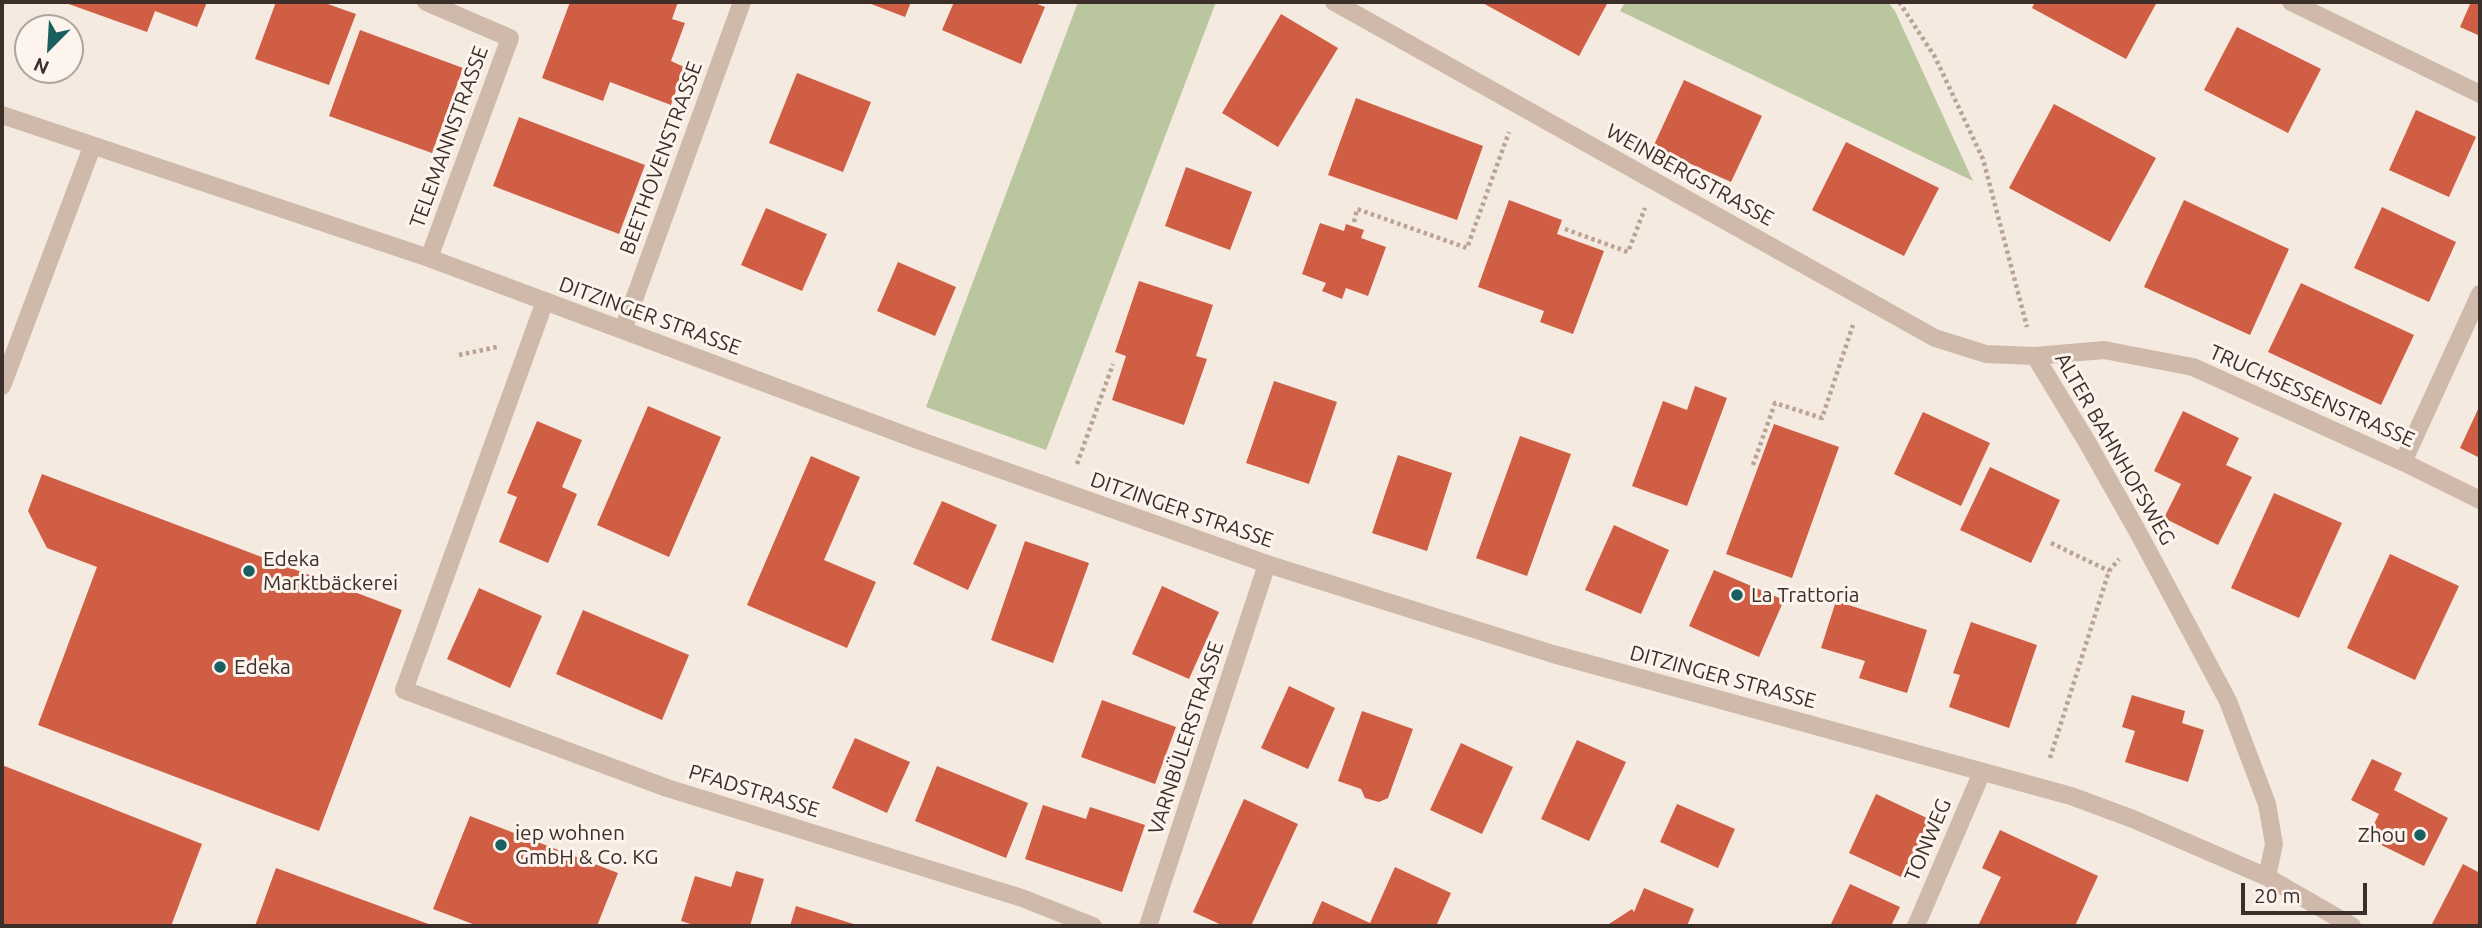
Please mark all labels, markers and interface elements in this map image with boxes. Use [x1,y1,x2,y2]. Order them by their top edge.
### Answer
north arrow [14,14,84,84]
street label: TELEMANNSTRASSE [404,43,494,231]
text: N [30,53,52,79]
street label: BEETHOVENSTRASSE [614,58,708,258]
street label: WEINBERGSTRASSE [1602,118,1778,232]
street label: DITZINGER STRASSE [556,271,744,361]
street label: TRUCHSESSENSTRASSE [2205,339,2419,453]
street label: ALTER BAHNHOFSWEG [2050,348,2180,550]
street label: DITZINGER STRASSE [1087,467,1277,553]
place label: Edeka Marktbäckerei [263,546,398,596]
marker: Edeka Marktbäckerei [241,563,257,579]
place label: La Trattoria [1751,582,1860,608]
marker: La Trattoria [1729,587,1745,603]
street label: VARNBÜLERSTRASSE [1143,638,1229,838]
street label: DITZINGER STRASSE [1627,640,1819,714]
place label: Edeka [234,654,291,680]
marker: Edeka [212,659,228,675]
street label: PFADSTRASSE [686,759,822,823]
street label: TONWEG [1899,795,1957,885]
place label: iep wohnen GmbH & Co. KG [515,820,658,870]
place label: Zhou [2358,822,2406,848]
marker: Zhou [2412,827,2428,843]
marker: iep wohnen GmbH & Co. KG [493,837,509,853]
scale bar [2244,869,2370,913]
text: 20 m [2254,883,2301,907]

